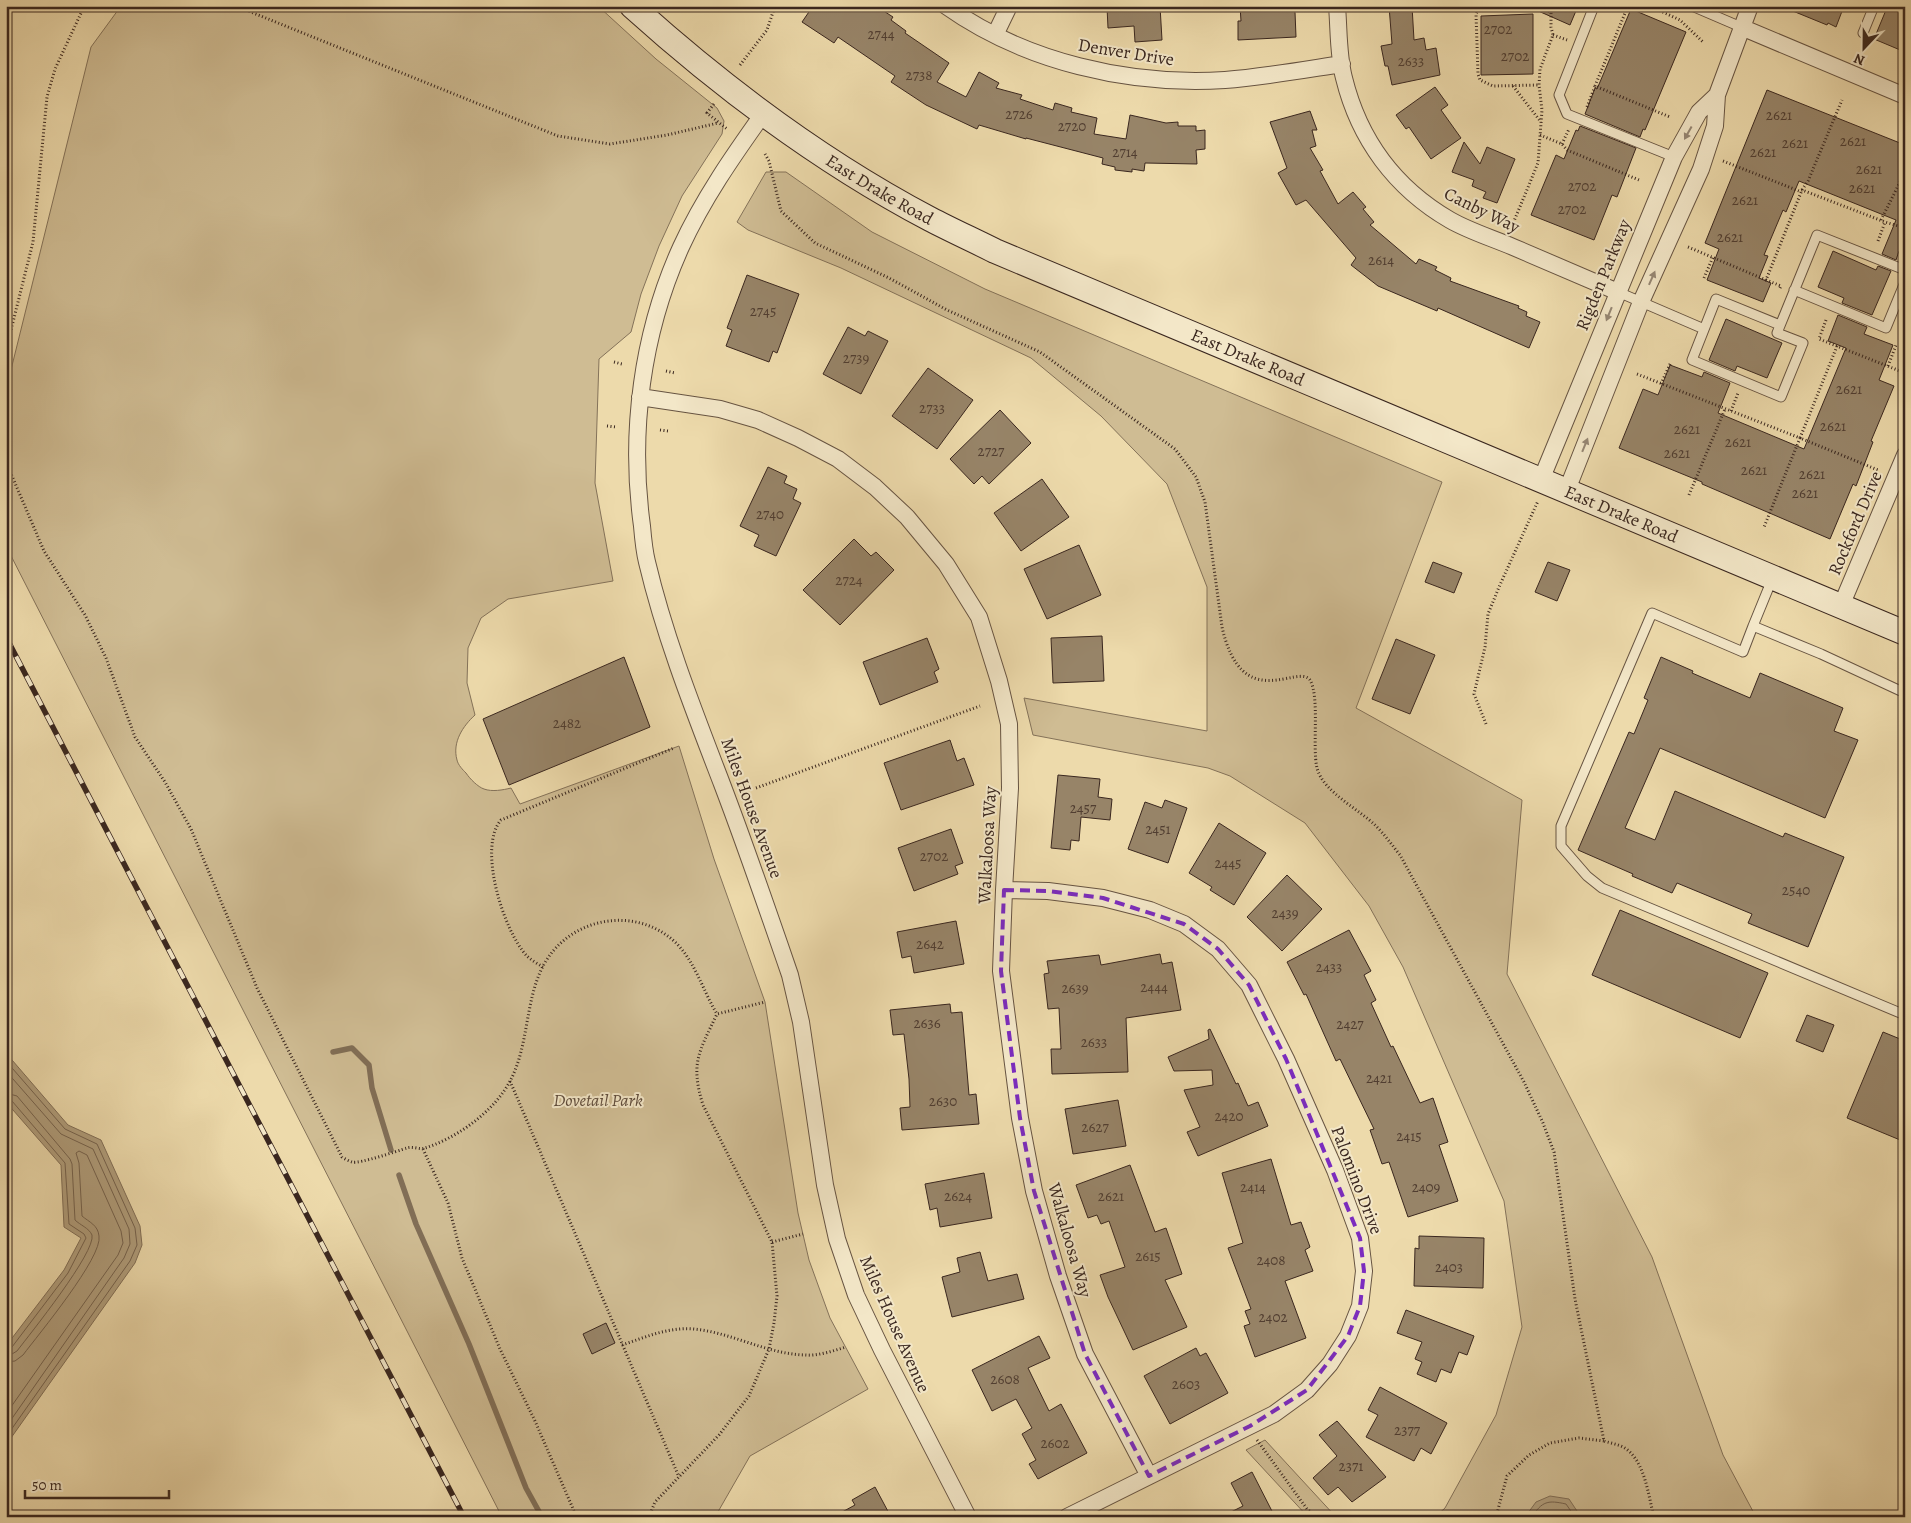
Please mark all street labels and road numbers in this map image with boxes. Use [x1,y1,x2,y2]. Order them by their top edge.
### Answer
street label: Denver Drive [1076,33,1176,71]
street label: East Drake Road [821,149,938,231]
street label: Canby Way [1440,181,1525,239]
street label: Rigden Parkway [1570,215,1637,334]
street label: East Drake Road [1188,323,1309,392]
street label: Rockford Drive [1822,467,1888,579]
street label: East Drake Road [1561,479,1682,549]
street label: Miles House Avenue [715,734,789,882]
street label: Walkaloosa Way [972,784,1002,906]
street label: Palomino Drive [1325,1122,1389,1238]
street label: Walkaloosa Way [1042,1179,1098,1301]
street label: Miles House Avenue [854,1252,936,1396]

